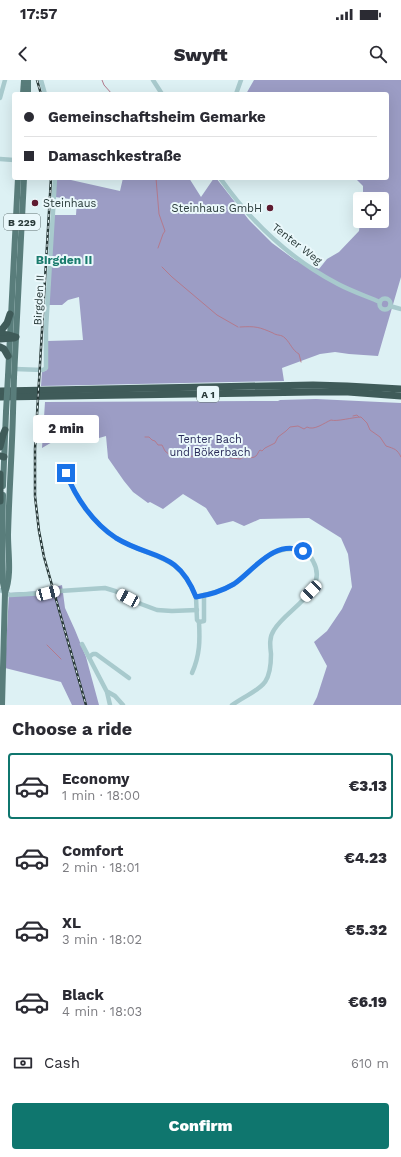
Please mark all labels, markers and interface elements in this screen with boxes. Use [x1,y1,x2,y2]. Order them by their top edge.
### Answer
text: 17:57 [20,5,57,23]
icon: back [12,43,34,65]
icon: search [367,43,389,65]
text: Swyft [174,44,227,65]
text: Gemeinschaftsheim Gemarke [48,108,266,126]
text: Damaschkestraße [48,147,182,165]
map controls [353,192,389,228]
button: locate [353,192,389,228]
place label: Steinhaus [43,197,97,210]
marker: Steinhaus [30,198,40,208]
place label: Steinhaus GmbH [172,202,262,215]
marker: Steinhaus GmbH [265,203,275,213]
road number: B 229 [4,214,40,230]
street label: Tenter Weg [270,221,325,268]
district label: Birgden II [36,253,92,267]
street label: Birgden II [31,274,47,326]
road number: A 1 [197,386,219,402]
callout: 2 min [33,415,99,443]
text: 2 min [48,421,84,436]
park label: Tenter Bach und Bökerbach [170,433,251,459]
route end [57,464,75,482]
route start [294,542,312,560]
car [298,578,324,604]
car [35,584,61,602]
car [115,587,141,609]
text: Choose a ride [12,718,132,739]
icon: car [14,768,50,804]
text: Economy [62,770,129,788]
text: €3.13 [349,777,387,795]
text: 1 min · 18:00 [62,788,140,803]
icon: car [14,840,50,876]
text: Comfort [62,842,123,860]
text: €4.23 [344,849,387,867]
text: 2 min · 18:01 [62,860,140,875]
icon: car [14,912,50,948]
text: XL [62,914,81,932]
text: €5.32 [345,921,387,939]
text: 3 min · 18:02 [62,932,142,947]
icon: car [14,984,50,1020]
text: Black [62,986,104,1004]
text: €6.19 [348,993,387,1011]
text: 4 min · 18:03 [62,1004,142,1019]
icon: cash [12,1052,34,1074]
text: Cash [44,1054,80,1072]
text: 610 m [351,1056,389,1071]
button: Confirm [12,1103,389,1149]

